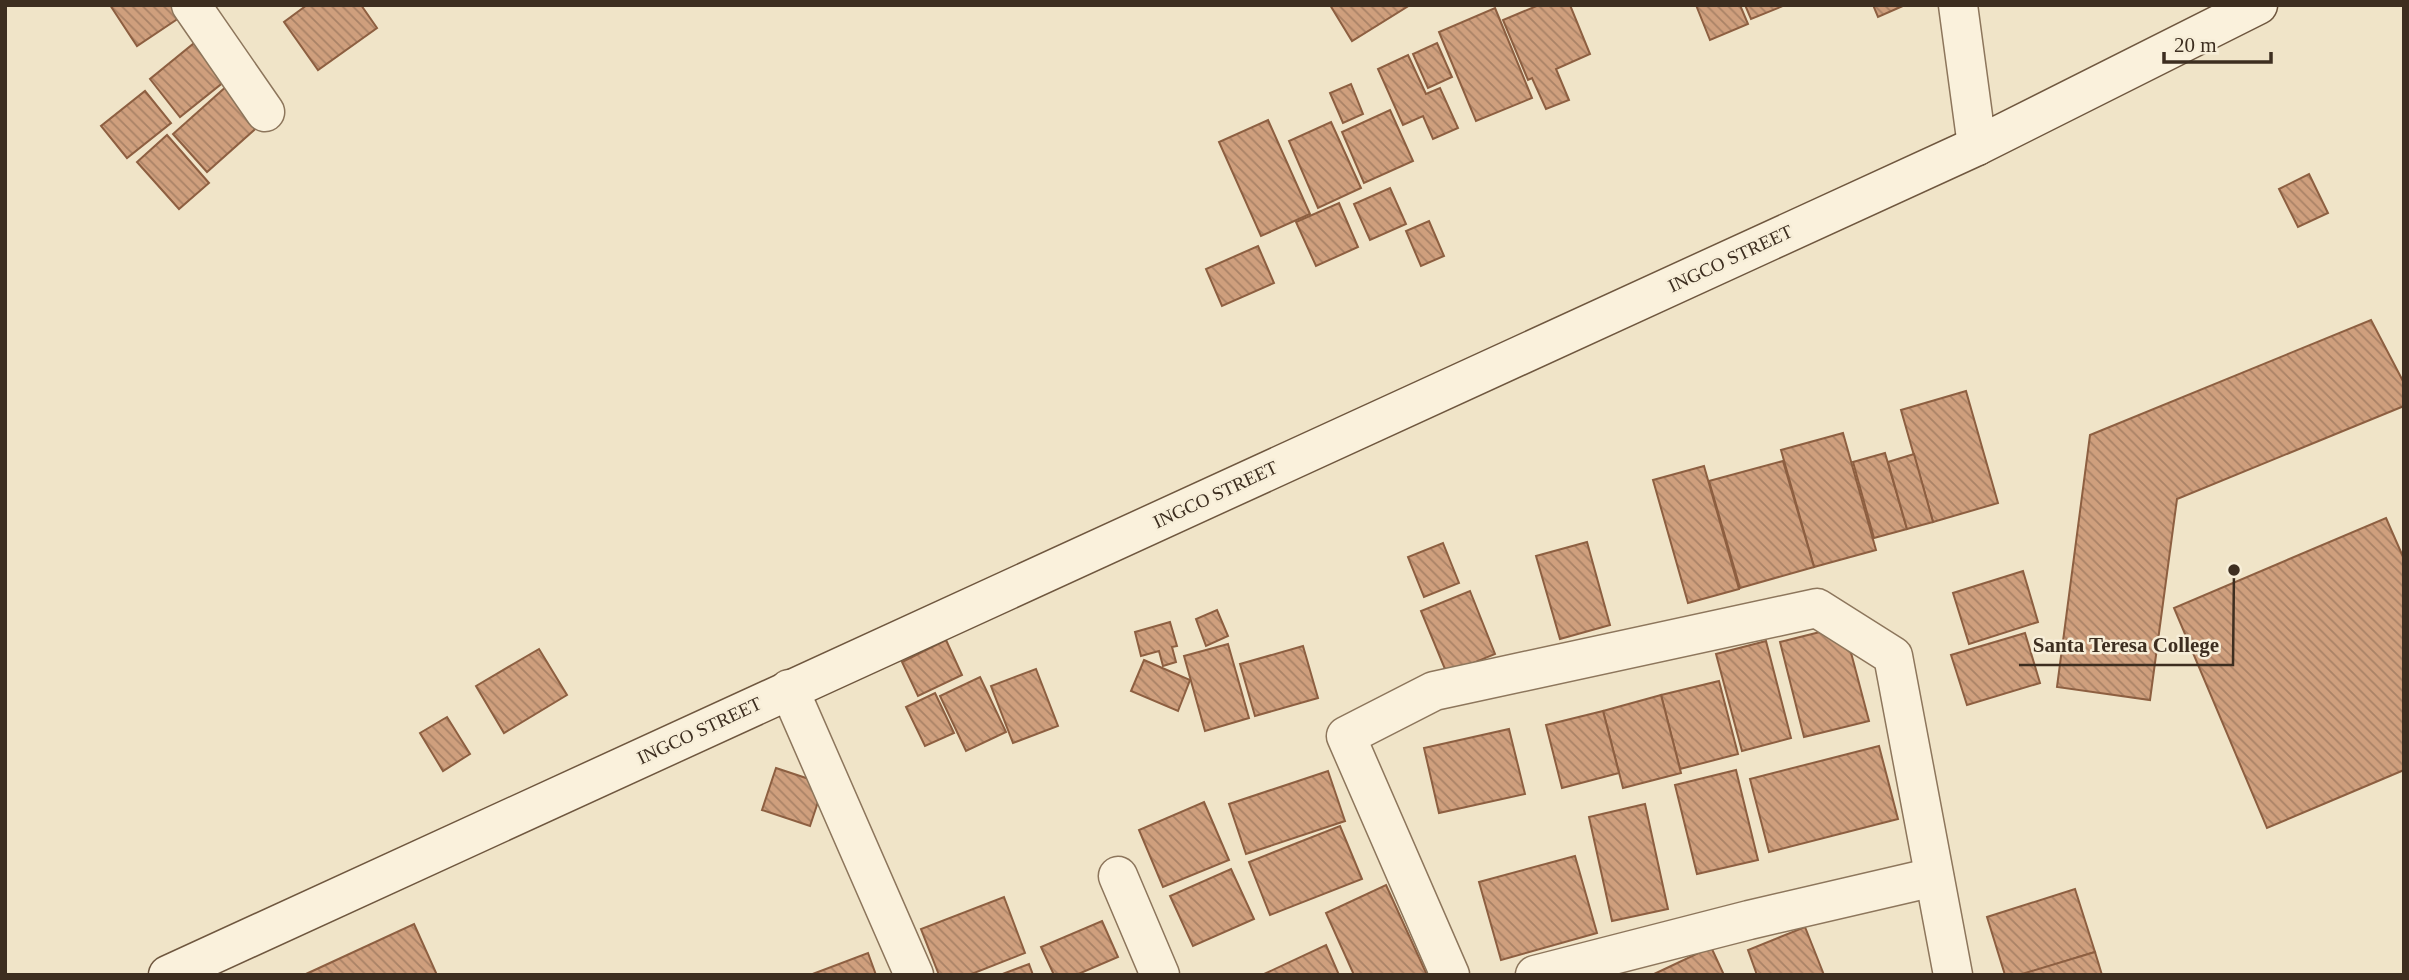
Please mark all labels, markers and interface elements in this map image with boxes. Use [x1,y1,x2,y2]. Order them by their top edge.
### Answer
scale bar [2164,21,2271,65]
text: 20 m [2174,33,2217,57]
street label: INGCO STREET [1665,220,1796,296]
street label: INGCO STREET [1150,456,1281,532]
callout: Santa Teresa College [2019,623,2233,665]
text: Santa Teresa College [2033,633,2219,657]
street label: INGCO STREET [634,692,765,768]

